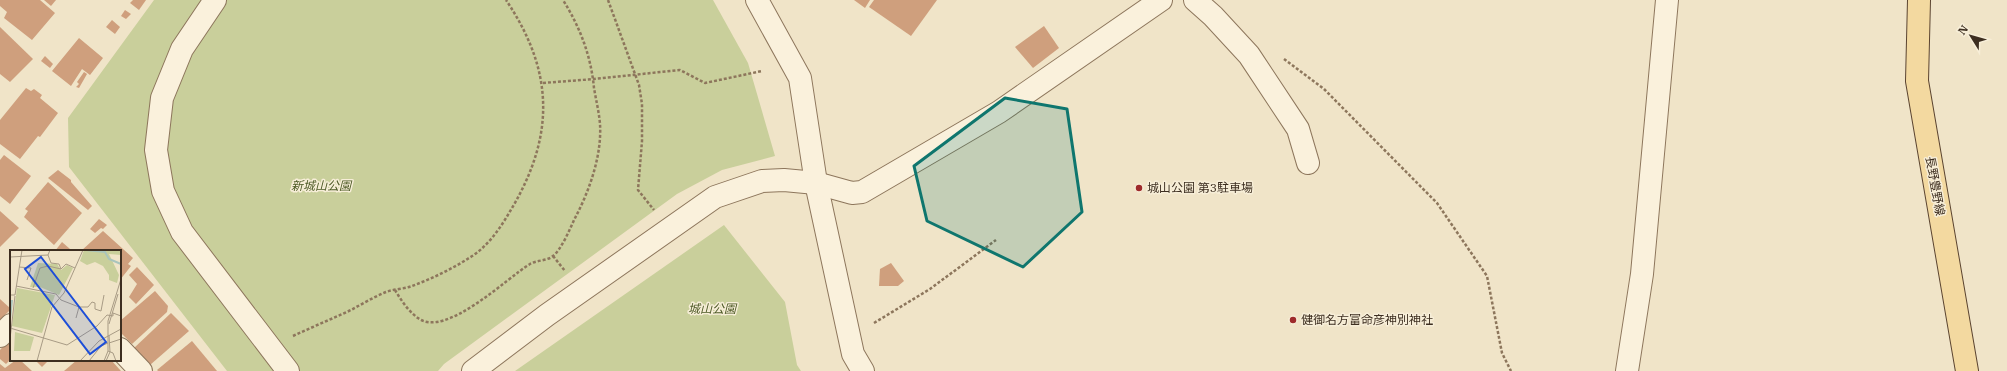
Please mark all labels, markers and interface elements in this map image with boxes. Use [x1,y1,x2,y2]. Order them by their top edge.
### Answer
north arrow [1951,16,1991,56]
text: N [1955,22,1971,38]
street label: 長野豊野線 [1923,155,1948,217]
park label: 新城山公園 [291,178,353,193]
place label: 城山公園 第3駐車場 [1147,180,1253,195]
marker: 城山公園 第3駐車場 [1134,183,1144,193]
inset map [10,250,121,361]
park label: 城山公園 [688,301,738,316]
place label: 健御名方富命彦神別神社 [1301,312,1433,327]
marker: 健御名方富命彦神別神社 [1288,315,1298,325]

